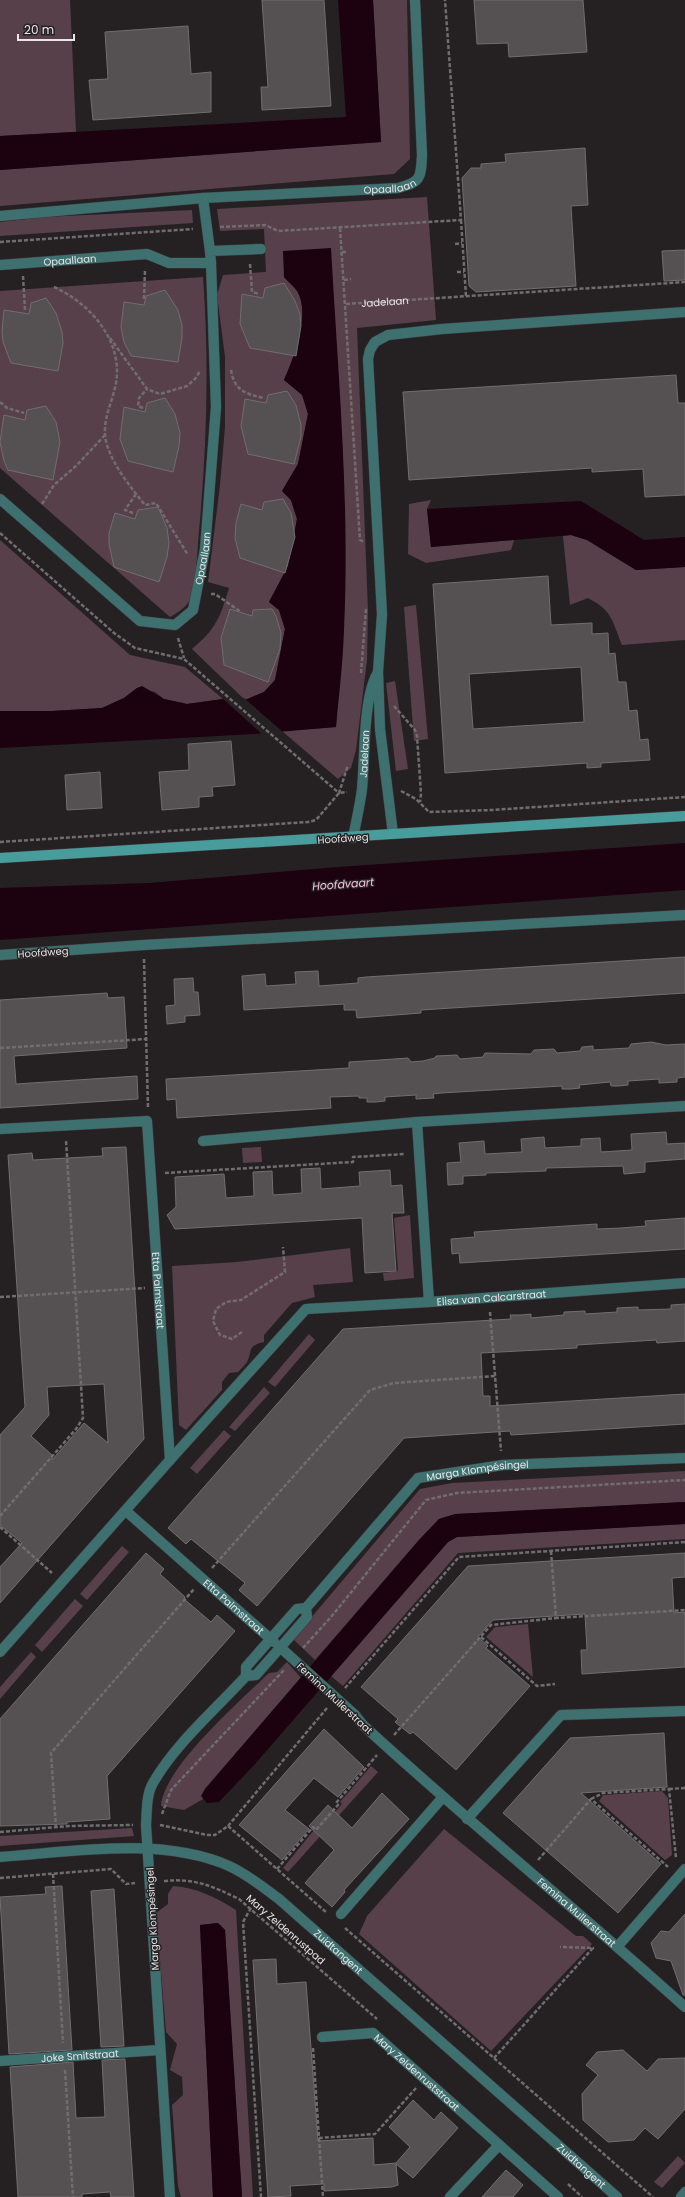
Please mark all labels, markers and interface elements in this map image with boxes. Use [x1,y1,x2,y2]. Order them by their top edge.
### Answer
scale bar [18,16,74,42]
text: 20 m [24,21,54,38]
street label: Opaallaan [363,175,419,198]
street label: Opaallaan [43,251,97,270]
street label: Jadelaan [361,293,409,311]
street label: Opaallaan [191,532,214,586]
street label: Jadelaan [356,730,373,778]
street label: Hoofdweg [317,829,369,848]
water label: Hoofdvaart [312,874,375,894]
street label: Hoofdweg [17,943,69,962]
street label: Etta Palmstraat [148,1252,168,1330]
street label: Elisa van Calcarstraat [436,1286,547,1309]
street label: Marga Klompésingel [425,1457,529,1485]
street label: Etta Palmstraat [200,1576,268,1638]
street label: Femina Mullerstraat [293,1659,376,1738]
street label: Marga Klompésingel [142,1867,163,1971]
street label: Femina Mullerstraat [534,1874,619,1951]
street label: Mary Zeldenrustpad [243,1891,328,1968]
street label: Zuidtangent [310,1926,366,1978]
street label: Mary Zeldenruststraat [371,2030,463,2115]
street label: Joke Smitstraat [41,2046,120,2066]
street label: Zuidtangent [553,2140,609,2192]

